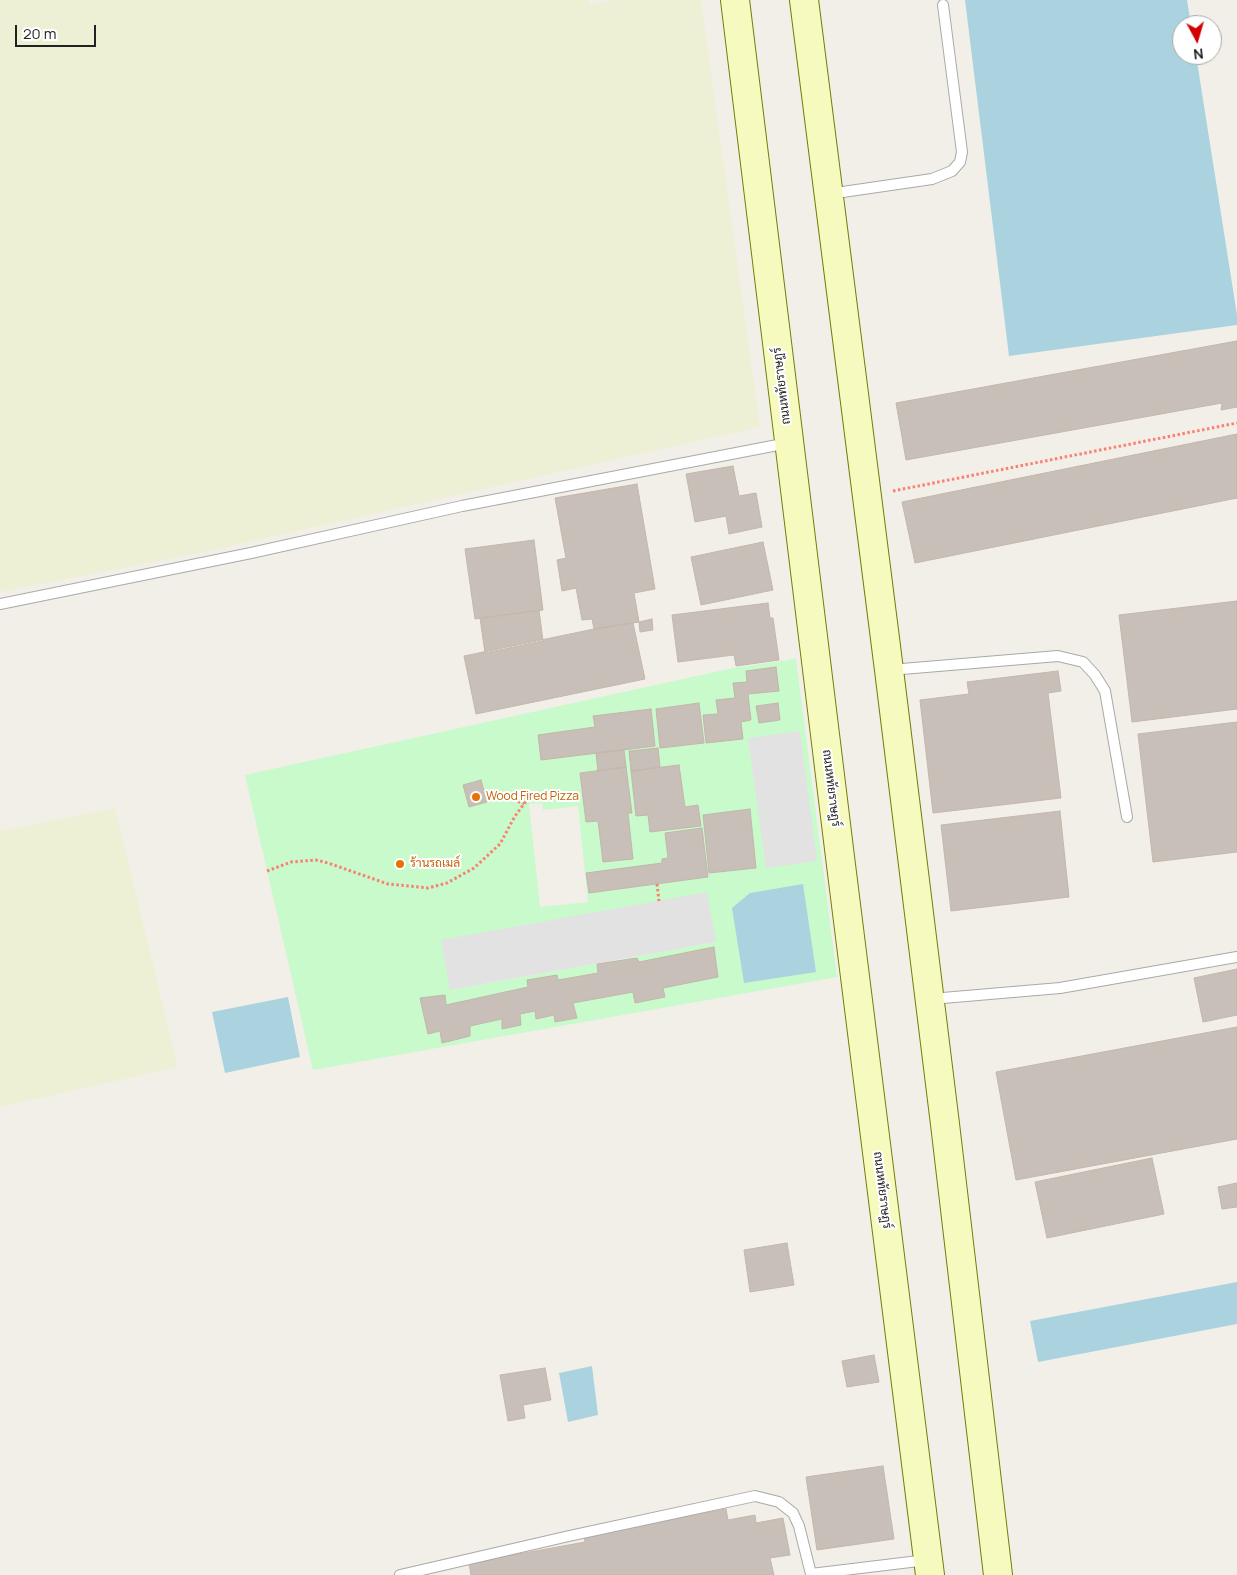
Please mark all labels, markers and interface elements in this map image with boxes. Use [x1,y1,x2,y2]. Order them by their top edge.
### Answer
scale bar [18,15,99,47]
north arrow [1172,15,1222,65]
text: 20 m [23,23,56,44]
text: N [1193,44,1205,64]
street label: ถนนหทัยราษฎร์ [770,347,794,425]
street label: ถนนหทัยราษฎร์ [819,749,843,827]
place label: Wood Fired Pizza [486,790,579,804]
marker: Wood Fired Pizza [470,791,482,803]
place label: ร้านรถเมล์ [410,857,460,871]
marker: ร้านรถเมล์ [394,858,406,870]
street label: ถนนหทัยราษฎร์ [870,1151,894,1229]

